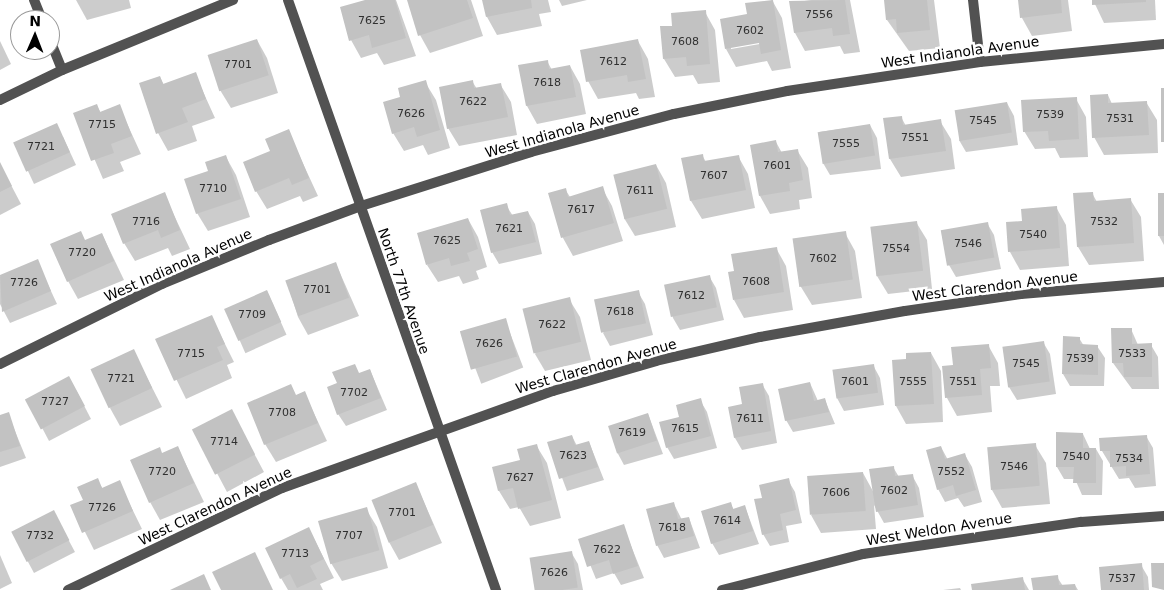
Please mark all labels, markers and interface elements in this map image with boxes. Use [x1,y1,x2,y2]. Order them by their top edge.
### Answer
house number: 7556 [805,8,833,22]
north arrow [10,10,60,60]
text: N [29,13,41,29]
house number: 7625 [358,14,386,28]
house number: 7602 [736,24,764,38]
street label: West Indianola Avenue [880,33,1040,71]
house number: 7608 [671,35,699,49]
house number: 7612 [599,55,627,69]
house number: 7701 [224,58,252,72]
house number: 7618 [533,76,561,90]
house number: 7622 [459,95,487,109]
street label: West Indianola Avenue [483,101,641,161]
house number: 7626 [397,107,425,121]
house number: 7539 [1036,108,1064,122]
house number: 7531 [1106,112,1134,126]
house number: 7545 [969,114,997,128]
house number: 7715 [88,118,116,132]
house number: 7551 [901,131,929,145]
house number: 7555 [832,137,860,151]
house number: 7721 [27,140,55,154]
house number: 7601 [763,159,791,173]
house number: 7607 [700,169,728,183]
house number: 7710 [199,182,227,196]
house number: 7611 [626,184,654,198]
house number: 7617 [567,203,595,217]
house number: 7716 [132,215,160,229]
house number: 7532 [1090,215,1118,229]
house number: 7621 [495,222,523,236]
street label: West Indianola Avenue [102,225,254,305]
street label: North 77th Avenue [375,226,433,356]
house number: 7540 [1019,228,1047,242]
house number: 7625 [433,234,461,248]
house number: 7546 [954,237,982,251]
house number: 7554 [882,242,910,256]
house number: 7720 [68,246,96,260]
house number: 7602 [809,252,837,266]
street label: West Clarendon Avenue [911,267,1079,305]
house number: 7608 [742,275,770,289]
house number: 7726 [10,276,38,290]
house number: 7701 [303,283,331,297]
house number: 7612 [677,289,705,303]
house number: 7618 [606,305,634,319]
house number: 7709 [238,308,266,322]
house number: 7622 [538,318,566,332]
street label: West Clarendon Avenue [513,335,679,397]
house number: 7626 [475,337,503,351]
house number: 7715 [177,347,205,361]
house number: 7533 [1118,347,1146,361]
house number: 7539 [1066,352,1094,366]
house number: 7545 [1012,357,1040,371]
house number: 7721 [107,372,135,386]
house number: 7601 [841,375,869,389]
house number: 7555 [899,375,927,389]
house number: 7551 [949,375,977,389]
house number: 7702 [340,386,368,400]
house number: 7727 [41,395,69,409]
house number: 7708 [268,406,296,420]
house number: 7611 [736,412,764,426]
house number: 7615 [671,422,699,436]
house number: 7619 [618,426,646,440]
house number: 7714 [210,435,238,449]
house number: 7623 [559,449,587,463]
house number: 7540 [1062,450,1090,464]
house number: 7534 [1115,452,1143,466]
house number: 7546 [1000,460,1028,474]
street label: West Clarendon Avenue [136,463,294,549]
house number: 7720 [148,465,176,479]
house number: 7552 [937,465,965,479]
house number: 7627 [506,471,534,485]
house number: 7602 [880,484,908,498]
house number: 7606 [822,486,850,500]
house number: 7726 [88,501,116,515]
house number: 7701 [388,506,416,520]
street label: West Weldon Avenue [865,509,1013,549]
house number: 7614 [713,514,741,528]
house number: 7618 [658,521,686,535]
house number: 7732 [26,529,54,543]
house number: 7707 [335,529,363,543]
house number: 7622 [593,543,621,557]
house number: 7713 [281,547,309,561]
house number: 7626 [540,566,568,580]
house number: 7537 [1108,572,1136,586]

